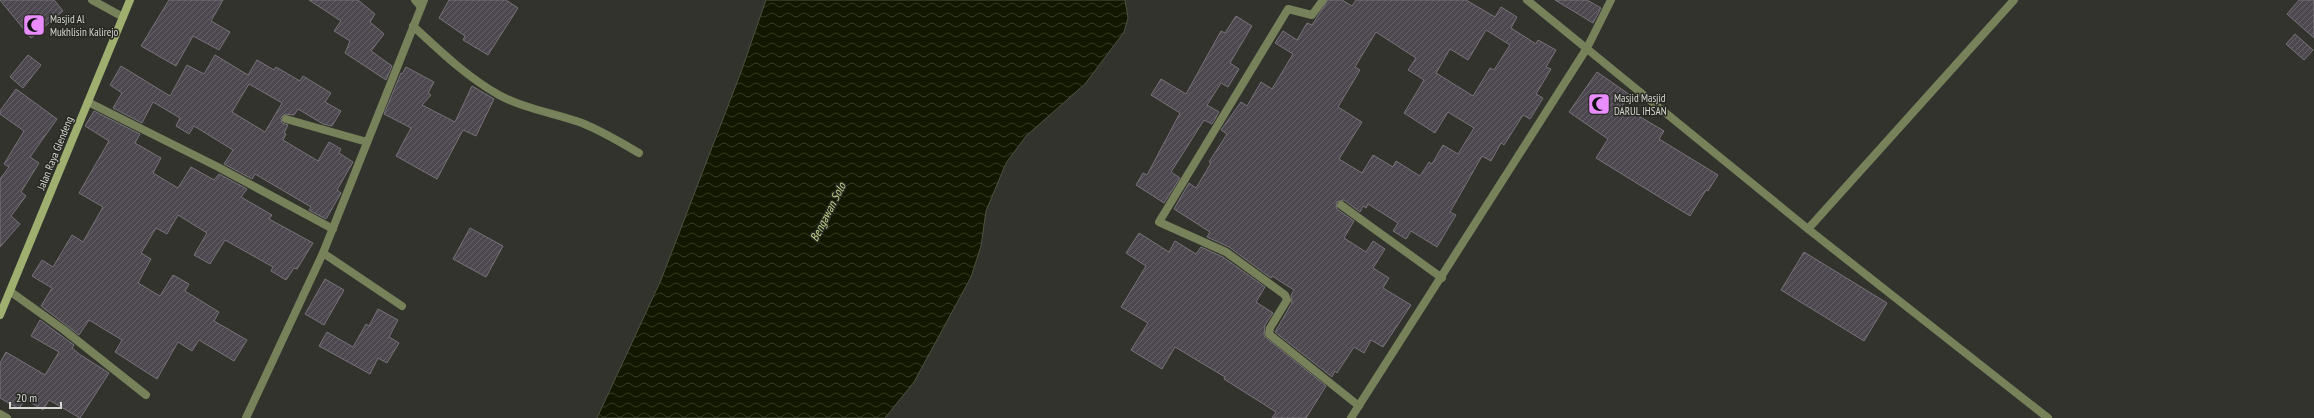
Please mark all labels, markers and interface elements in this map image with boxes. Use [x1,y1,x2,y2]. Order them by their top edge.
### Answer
mosque icon: Masjid Al Mukhlisin Kalirejo [21,12,47,38]
place label: Masjid Al Mukhlisin Kalirejo [50,12,119,39]
mosque icon: Masjid Masjid DARUL IHSAN [1586,91,1612,117]
place label: Masjid Masjid DARUL IHSAN [1614,91,1667,118]
street label: Jalan Raya Glendeng [34,114,76,193]
water label: Bengawan Solo [806,179,849,244]
scale bar [10,384,61,410]
text: 20 m [16,390,37,405]

